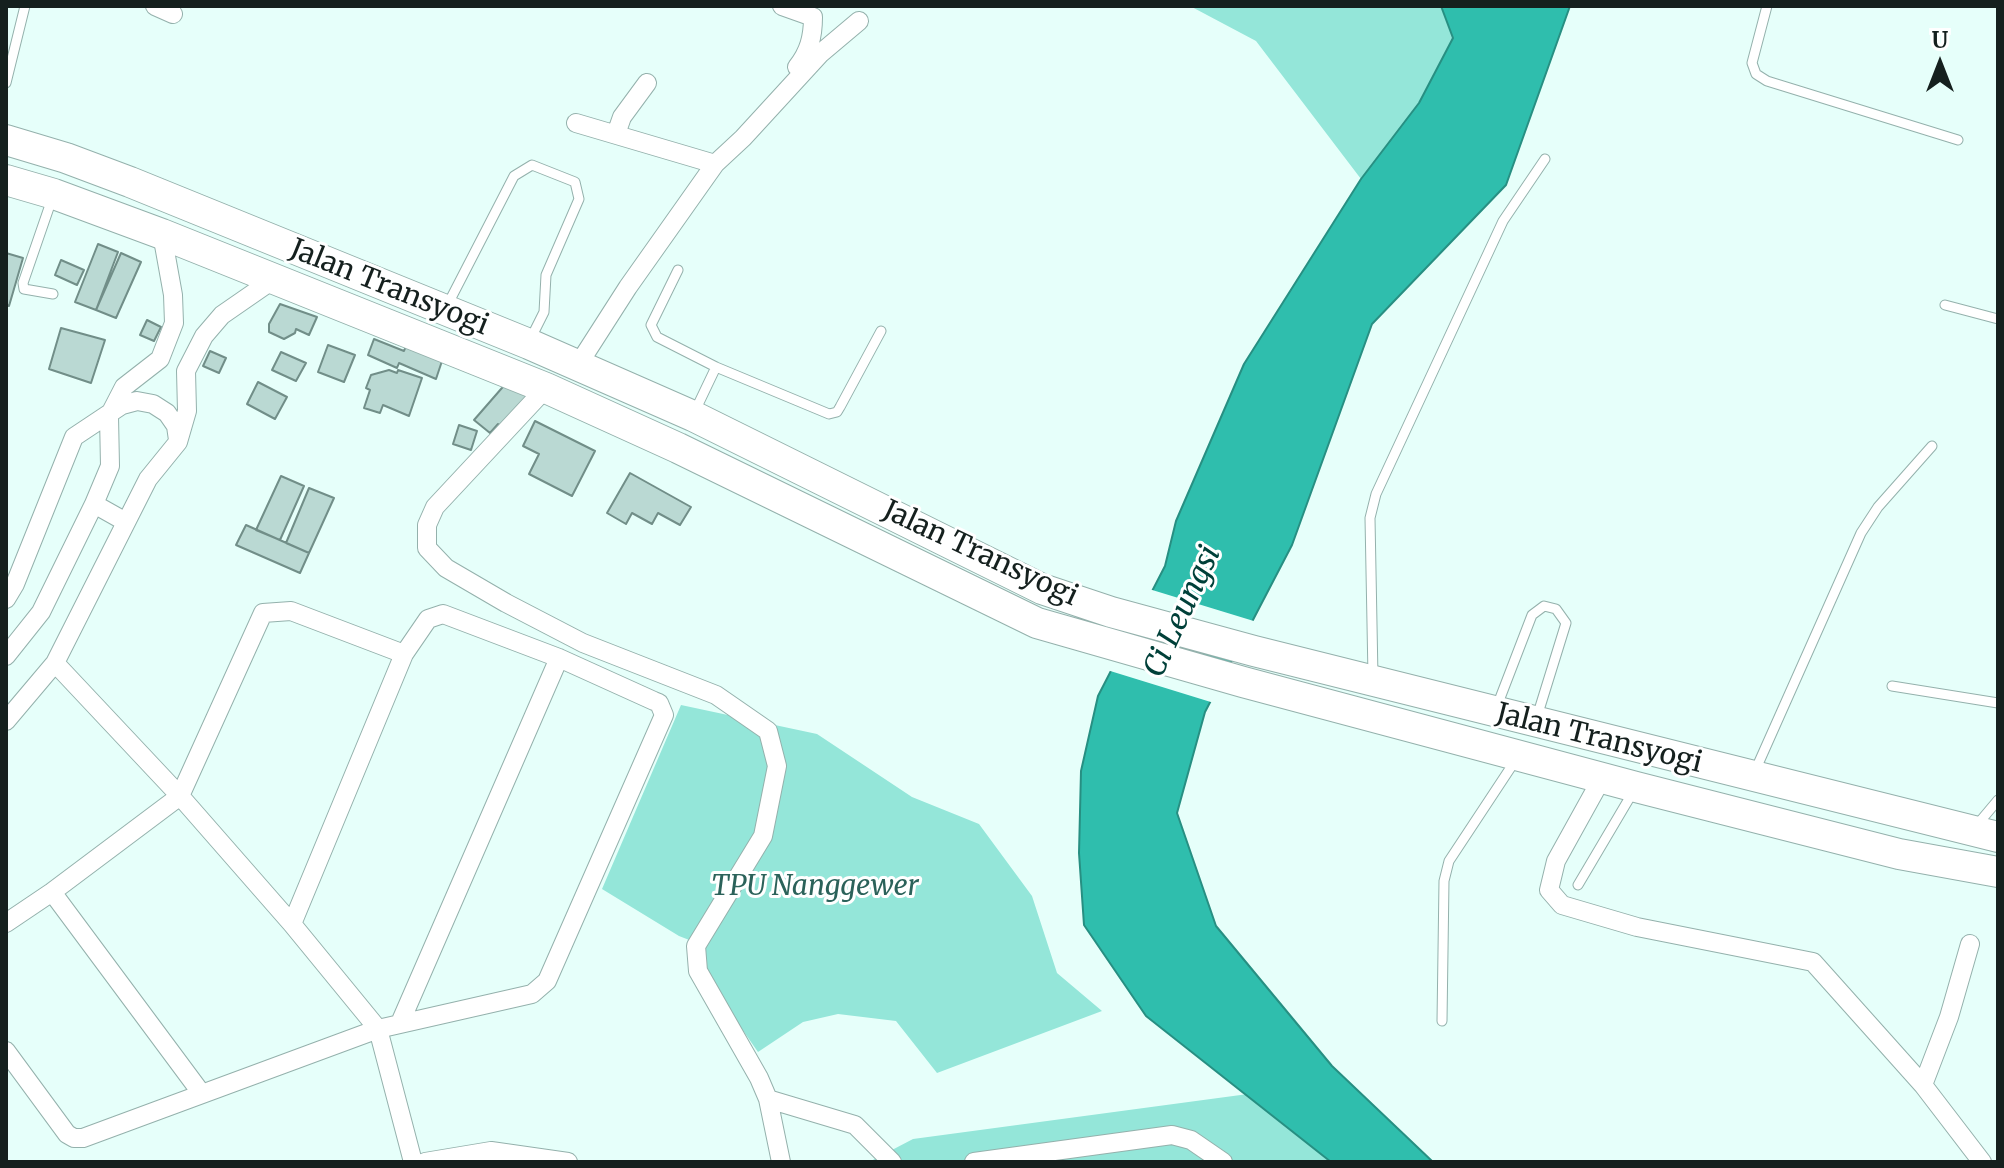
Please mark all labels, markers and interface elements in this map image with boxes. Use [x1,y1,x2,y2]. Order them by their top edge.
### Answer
north arrow [1900,24,1980,104]
text: U [1932,26,1948,54]
street label: Jalan Transyogi [285,233,493,343]
street label: Jalan Transyogi [877,494,1083,614]
water label: Ci Leungsi [1137,541,1229,683]
street label: Jalan Transyogi [1492,697,1706,781]
park label: TPU Nanggewer [711,870,919,904]

